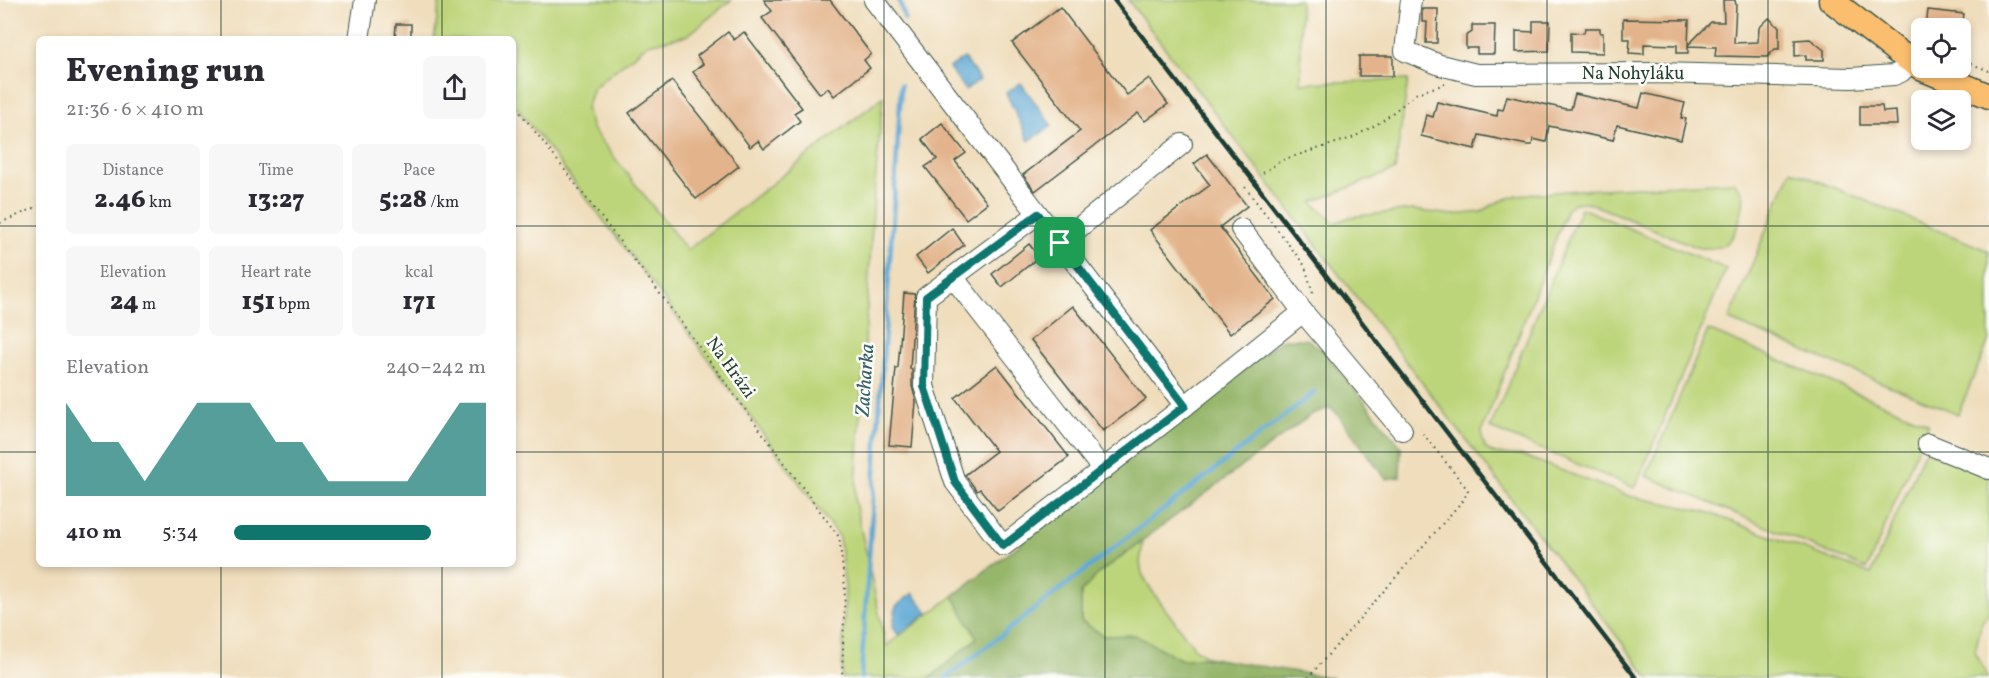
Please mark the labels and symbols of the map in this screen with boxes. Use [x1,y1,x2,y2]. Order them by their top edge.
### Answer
street label: Na Nohyláku [1582,62,1684,87]
pin [1034,217,1085,268]
street label: Na Hrázi [699,332,761,404]
water label: Zacharka [849,343,883,418]

